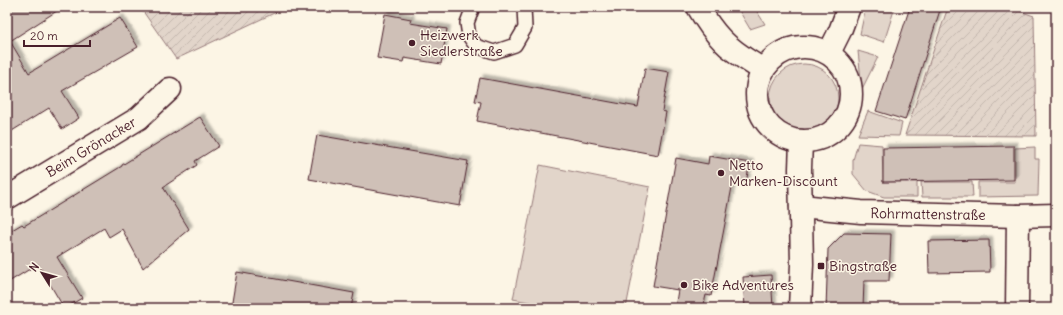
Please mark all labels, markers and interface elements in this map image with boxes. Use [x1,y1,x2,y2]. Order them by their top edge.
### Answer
scale bar [24,22,90,48]
place label: Heizwerk Siedlerstraße [420,26,503,60]
text: 20 m [30,28,58,43]
marker: Heizwerk Siedlerstraße [407,38,417,48]
street label: Beim Grönacker [42,113,140,181]
place label: Netto Marken-Discount [729,156,838,190]
marker: Netto Marken-Discount [716,168,726,178]
street label: Rohrmattenstraße [870,204,986,224]
north arrow [22,253,62,293]
place label: Bingstraße [829,257,897,275]
text: N [26,260,42,274]
marker: Bingstraße [816,261,826,271]
place label: Bike Adventures [692,276,794,294]
marker: Bike Adventures [679,280,689,290]

